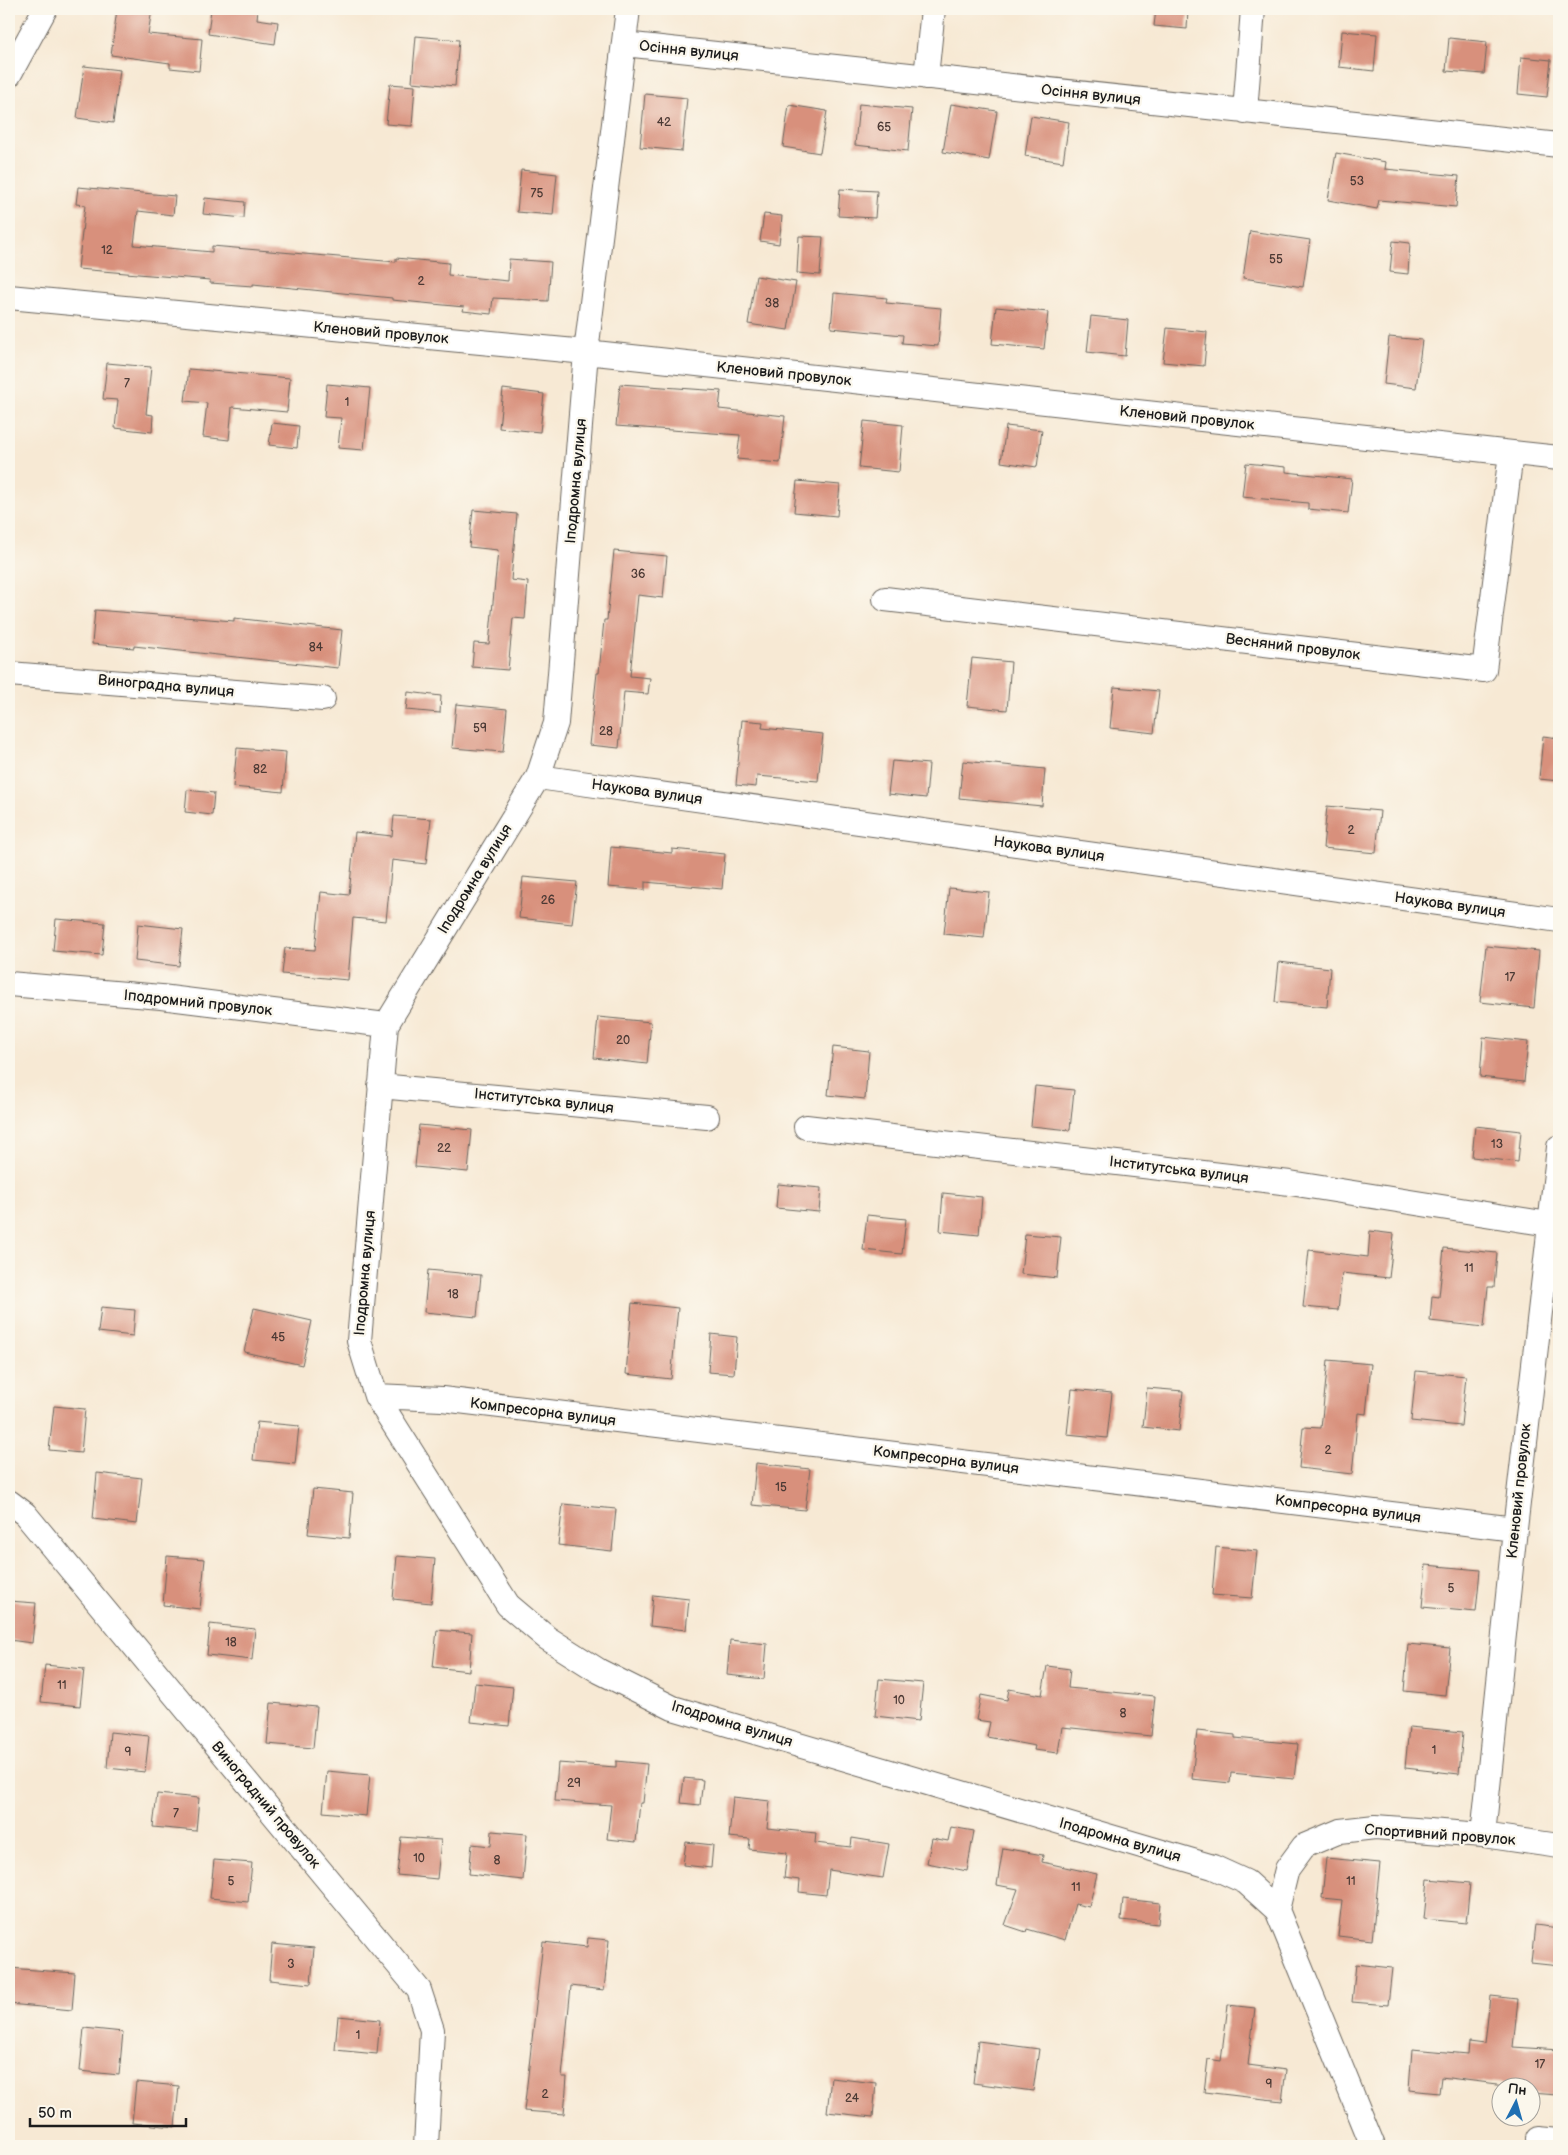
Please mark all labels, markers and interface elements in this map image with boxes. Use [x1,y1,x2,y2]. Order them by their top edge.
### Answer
street label: Осіння вулиця [638,36,740,66]
street label: Осіння вулиця [1040,80,1142,110]
house number: 42 [657,115,671,130]
house number: 65 [877,120,891,135]
house number: 53 [1350,174,1364,189]
house number: 75 [531,186,544,201]
house number: 12 [101,243,113,258]
house number: 55 [1269,252,1283,267]
house number: 2 [417,274,425,289]
house number: 38 [765,296,779,311]
street label: Кленовий провулок [313,318,449,348]
street label: Кленовий провулок [715,357,853,391]
house number: 7 [124,376,130,391]
house number: 1 [345,395,349,410]
street label: Кленовий провулок [1118,401,1256,435]
street label: Іподромна вулиця [561,417,591,545]
house number: 36 [631,567,645,582]
street label: Весняний провулок [1225,629,1361,665]
house number: 84 [309,640,324,655]
street label: Виноградна вулиця [97,671,235,701]
house number: 59 [473,721,487,736]
house number: 28 [599,724,613,739]
house number: 82 [253,762,267,777]
street label: Наукова вулиця [590,775,704,809]
street label: Іподромна вулиця [434,821,516,937]
house number: 2 [1347,823,1355,838]
street label: Наукова вулиця [992,832,1106,866]
street label: Наукова вулиця [1393,888,1507,922]
house number: 26 [541,893,555,908]
house number: 17 [1505,970,1515,985]
street label: Іподромний провулок [123,986,273,1020]
house number: 20 [616,1033,630,1048]
street label: Інститутська вулиця [473,1084,615,1118]
house number: 13 [1491,1137,1503,1152]
house number: 22 [437,1141,451,1156]
street label: Інститутська вулиця [1108,1152,1250,1188]
street label: Іподромна вулиця [350,1209,380,1337]
house number: 11 [1464,1261,1474,1276]
house number: 18 [447,1287,459,1302]
house number: 45 [271,1330,285,1345]
street label: Компресорна вулиця [469,1394,617,1430]
street label: Кленовий провулок [1502,1422,1536,1560]
street label: Компресорна вулиця [872,1442,1020,1478]
house number: 2 [1324,1443,1332,1458]
house number: 15 [775,1480,787,1495]
street label: Компресорна вулиця [1274,1491,1422,1527]
house number: 5 [1448,1581,1455,1596]
house number: 18 [225,1635,237,1650]
house number: 11 [57,1678,67,1693]
house number: 10 [893,1693,905,1708]
street label: Іподромна вулиця [669,1697,795,1751]
house number: 8 [1120,1706,1127,1721]
street label: Виноградний провулок [207,1738,325,1872]
house number: 1 [1432,1743,1436,1758]
house number: 9 [125,1745,132,1760]
house number: 29 [567,1776,581,1791]
house number: 7 [173,1806,179,1821]
street label: Іподромна вулиця [1057,1814,1183,1866]
street label: Спортивний провулок [1364,1820,1516,1850]
house number: 10 [413,1851,425,1866]
house number: 8 [494,1853,501,1868]
house number: 5 [228,1874,235,1889]
house number: 11 [1346,1874,1356,1889]
house number: 11 [1071,1880,1081,1895]
house number: 3 [287,1957,295,1972]
house number: 1 [356,2028,360,2043]
house number: 17 [1535,2057,1545,2072]
house number: 9 [1266,2077,1273,2092]
north arrow [1490,2078,1540,2128]
text: Пн [1507,2080,1527,2099]
house number: 2 [541,2087,549,2102]
house number: 24 [845,2091,860,2106]
scale bar [30,2095,186,2127]
text: 50 m [38,2104,72,2123]

